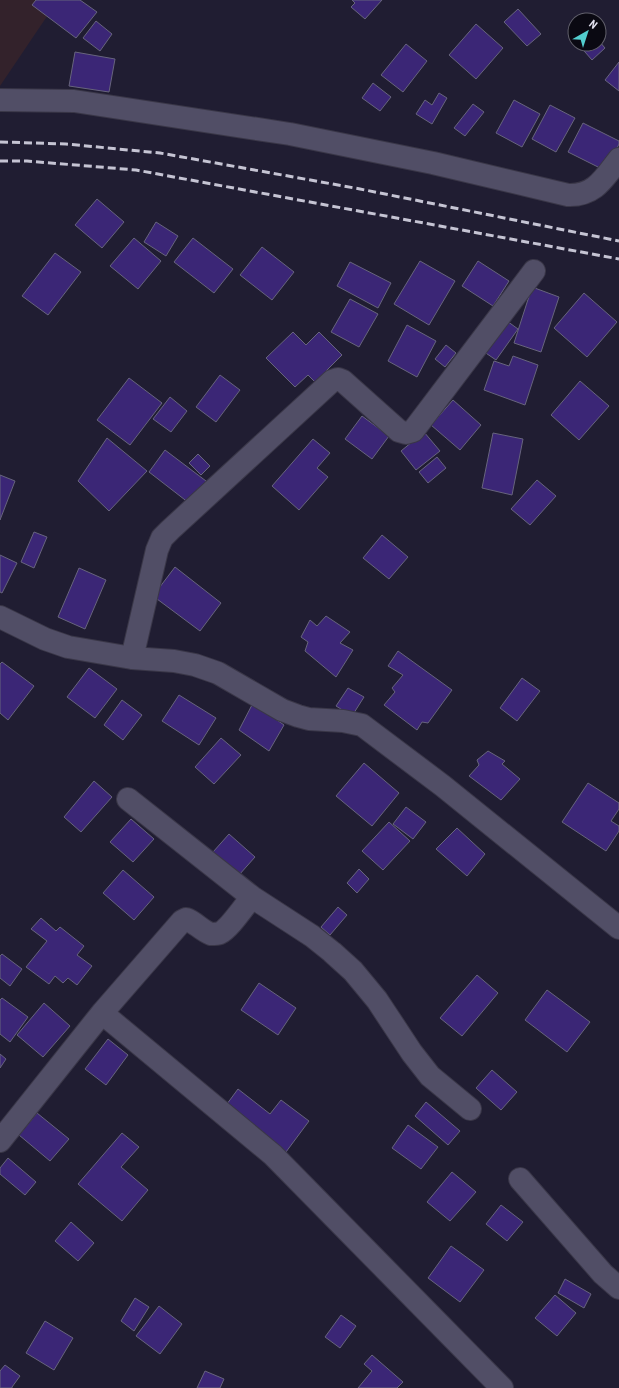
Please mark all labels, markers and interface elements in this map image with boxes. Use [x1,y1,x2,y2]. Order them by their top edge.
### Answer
north arrow [567,12,607,52]
text: N [586,17,600,32]

